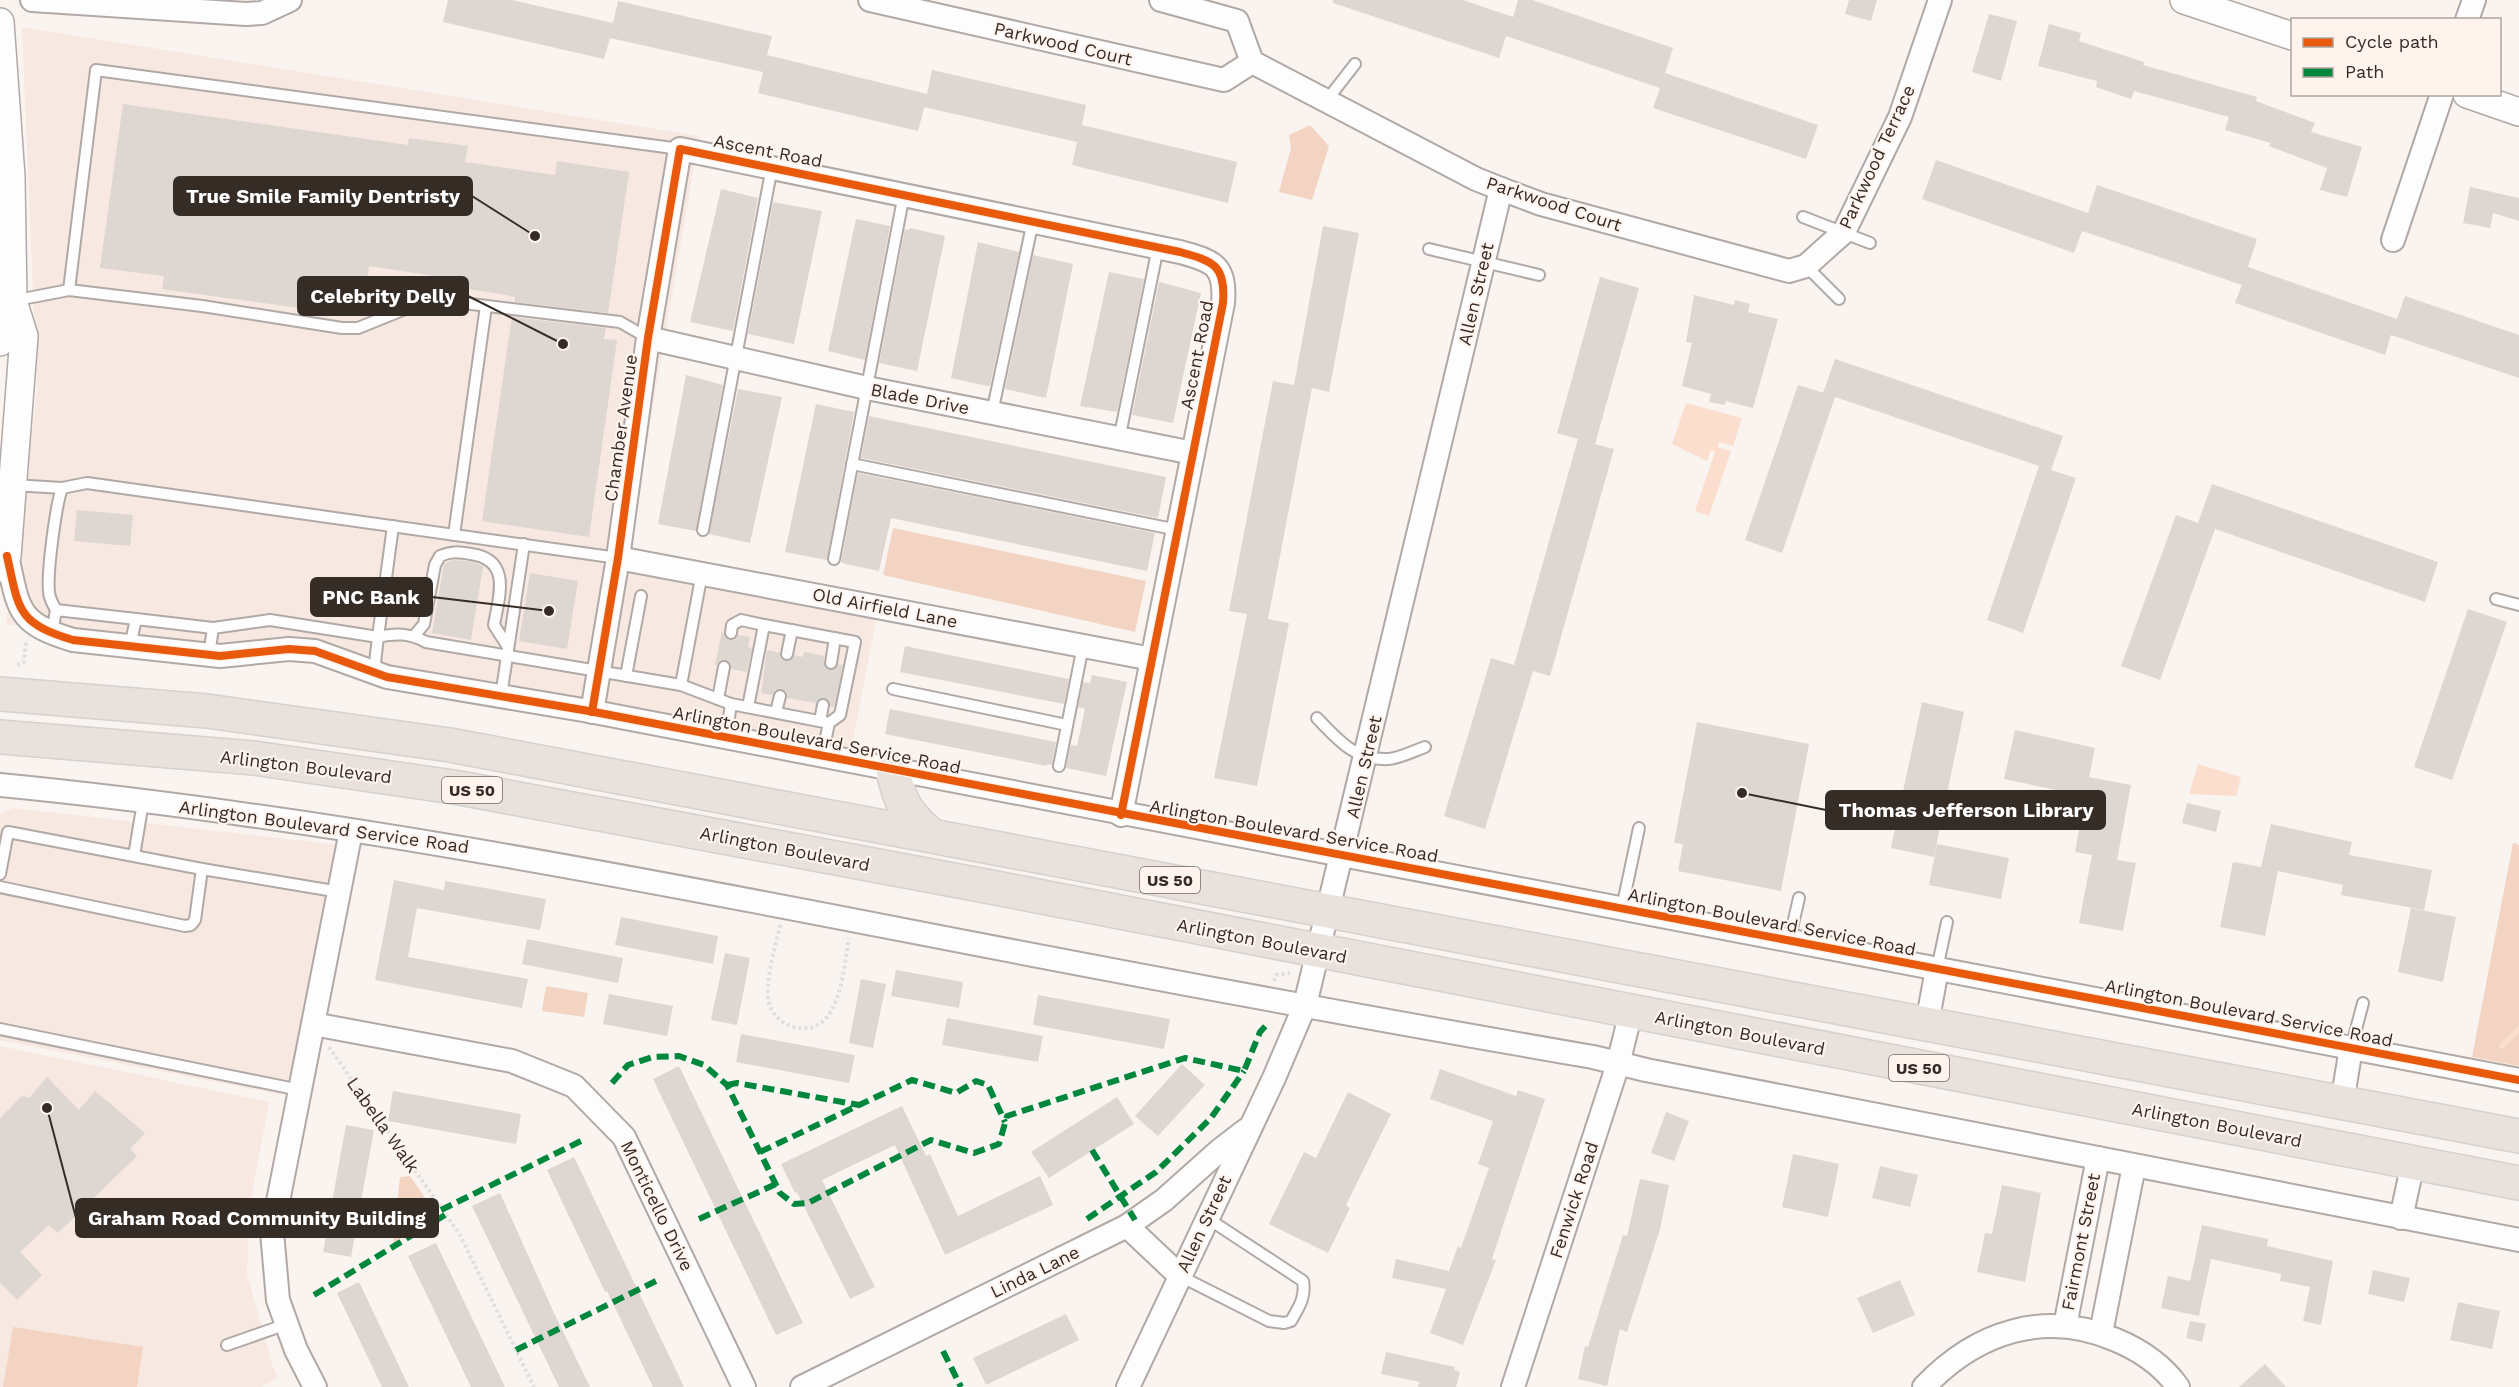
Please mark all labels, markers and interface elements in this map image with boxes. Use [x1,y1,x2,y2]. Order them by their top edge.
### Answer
street label: Parkwood Court [992,17,1135,70]
legend [2291,18,2501,96]
text: Cycle path [2345,31,2439,52]
text: Path [2345,61,2385,82]
street label: Parkwood Terrace [1834,81,1919,232]
street label: Ascent Road [712,130,824,171]
street label: Parkwood Court [1484,172,1625,235]
callout: True Smile Family Dentristy [174,177,472,215]
text: True Smile Family Dentristy [186,184,461,208]
street label: Allen Street [1454,240,1498,347]
callout: Celebrity Delly [298,277,468,315]
text: Celebrity Delly [310,284,456,308]
street label: Ascent Road [1176,299,1217,411]
street label: Chamber Avenue [600,353,641,503]
street label: Blade Drive [869,379,971,418]
callout: PNC Bank [311,578,432,616]
street label: Old Airfield Lane [811,583,959,632]
text: PNC Bank [322,585,420,609]
street label: Arlington Boulevard Service Road [671,701,963,778]
street label: Allen Street [1342,713,1386,820]
street label: Arlington Boulevard [219,746,393,787]
road number: US 50 [442,777,502,803]
callout: Thomas Jefferson Library [1826,791,2105,829]
street label: Arlington Boulevard Service Road [1148,795,1440,866]
street label: Arlington Boulevard Service Road [178,796,471,857]
text: Thomas Jefferson Library [1839,798,2094,822]
street label: Arlington Boulevard [698,822,872,875]
road number: US 50 [1140,867,1200,893]
street label: Arlington Boulevard Service Road [1626,883,1918,960]
street label: Arlington Boulevard [1175,914,1349,967]
street label: Arlington Boulevard Service Road [2103,974,2395,1051]
street label: Arlington Boulevard [1653,1006,1827,1059]
road number: US 50 [1889,1055,1949,1081]
street label: Labella Walk [343,1073,424,1176]
street label: Arlington Boulevard [2130,1098,2304,1151]
street label: Monticello Drive [617,1137,698,1274]
street label: Fenwick Road [1545,1139,1602,1261]
street label: Allen Street [1172,1171,1235,1276]
street label: Fairmont Street [2057,1171,2104,1312]
callout: Graham Road Community Building [76,1199,438,1237]
text: Graham Road Community Building [88,1206,427,1230]
street label: Linda Lane [987,1241,1083,1302]

